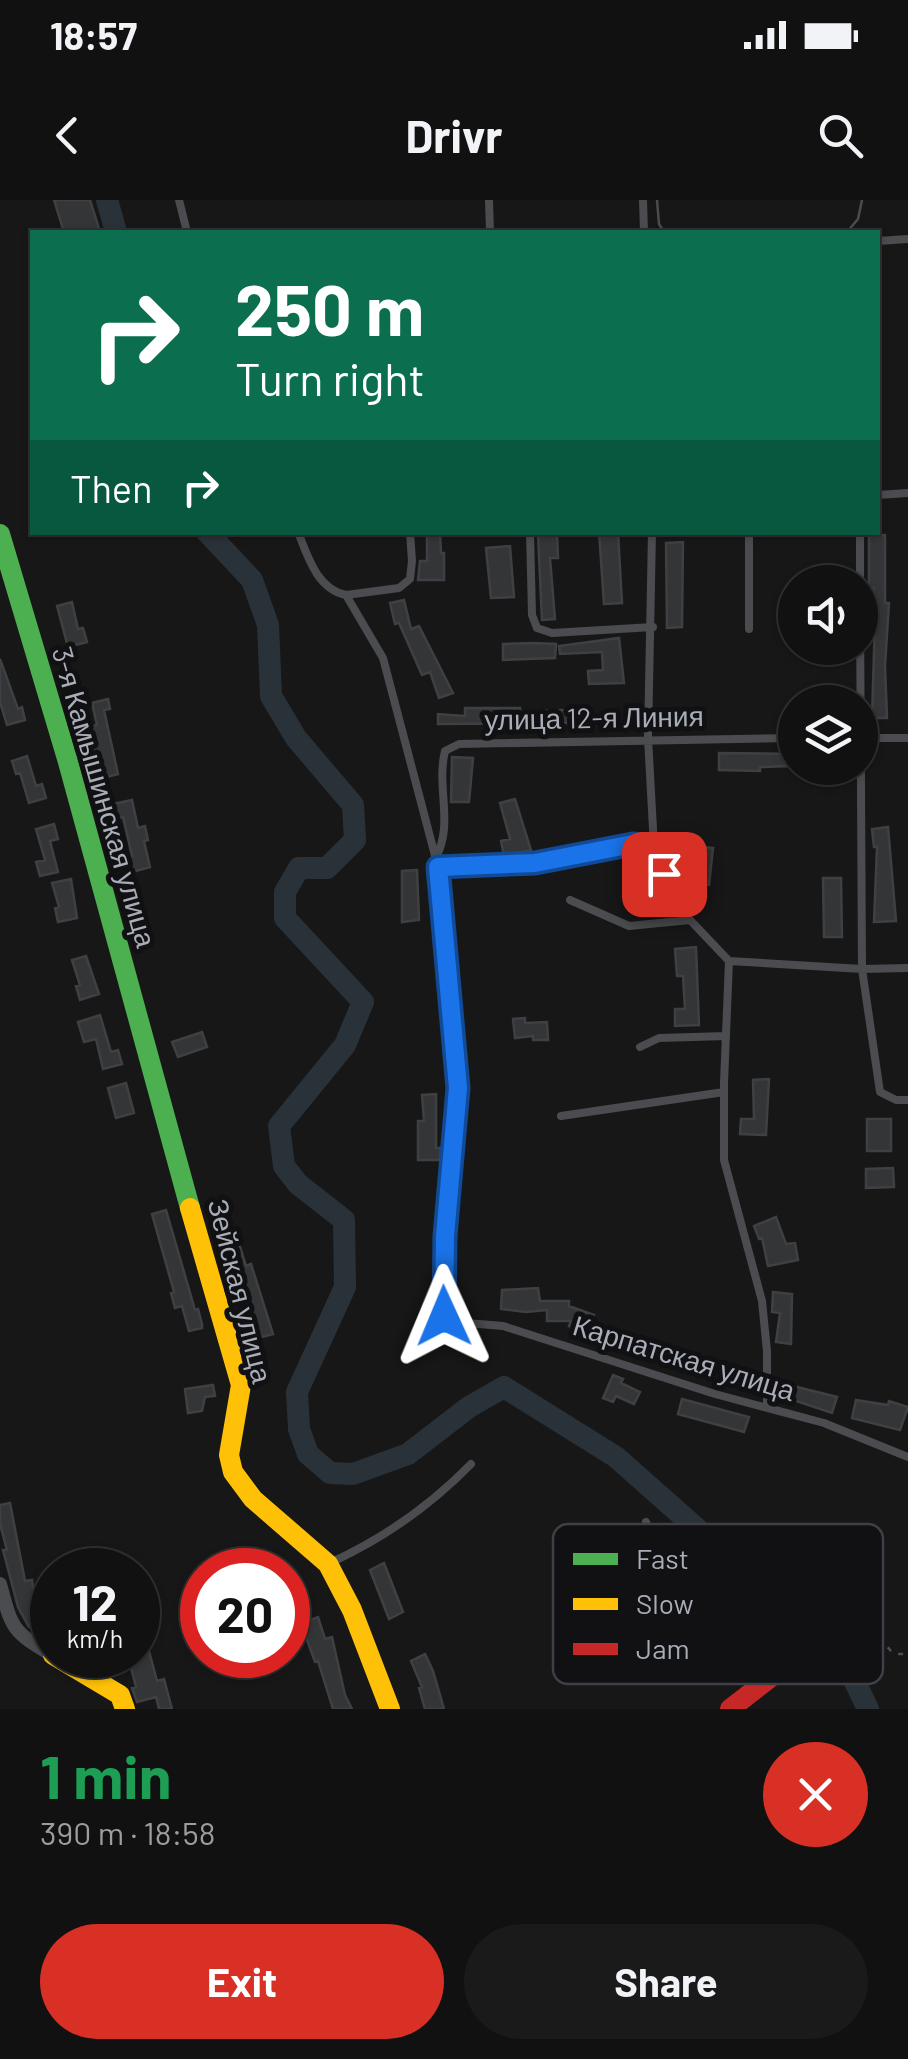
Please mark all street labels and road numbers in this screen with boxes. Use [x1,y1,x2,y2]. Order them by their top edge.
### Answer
street label: 3-я Камышинская улица [46,642,164,951]
street label: улица 12-я Линия [484,698,704,736]
street label: Зейская улица [202,1195,280,1387]
street label: Карпатская улица [569,1307,800,1407]

